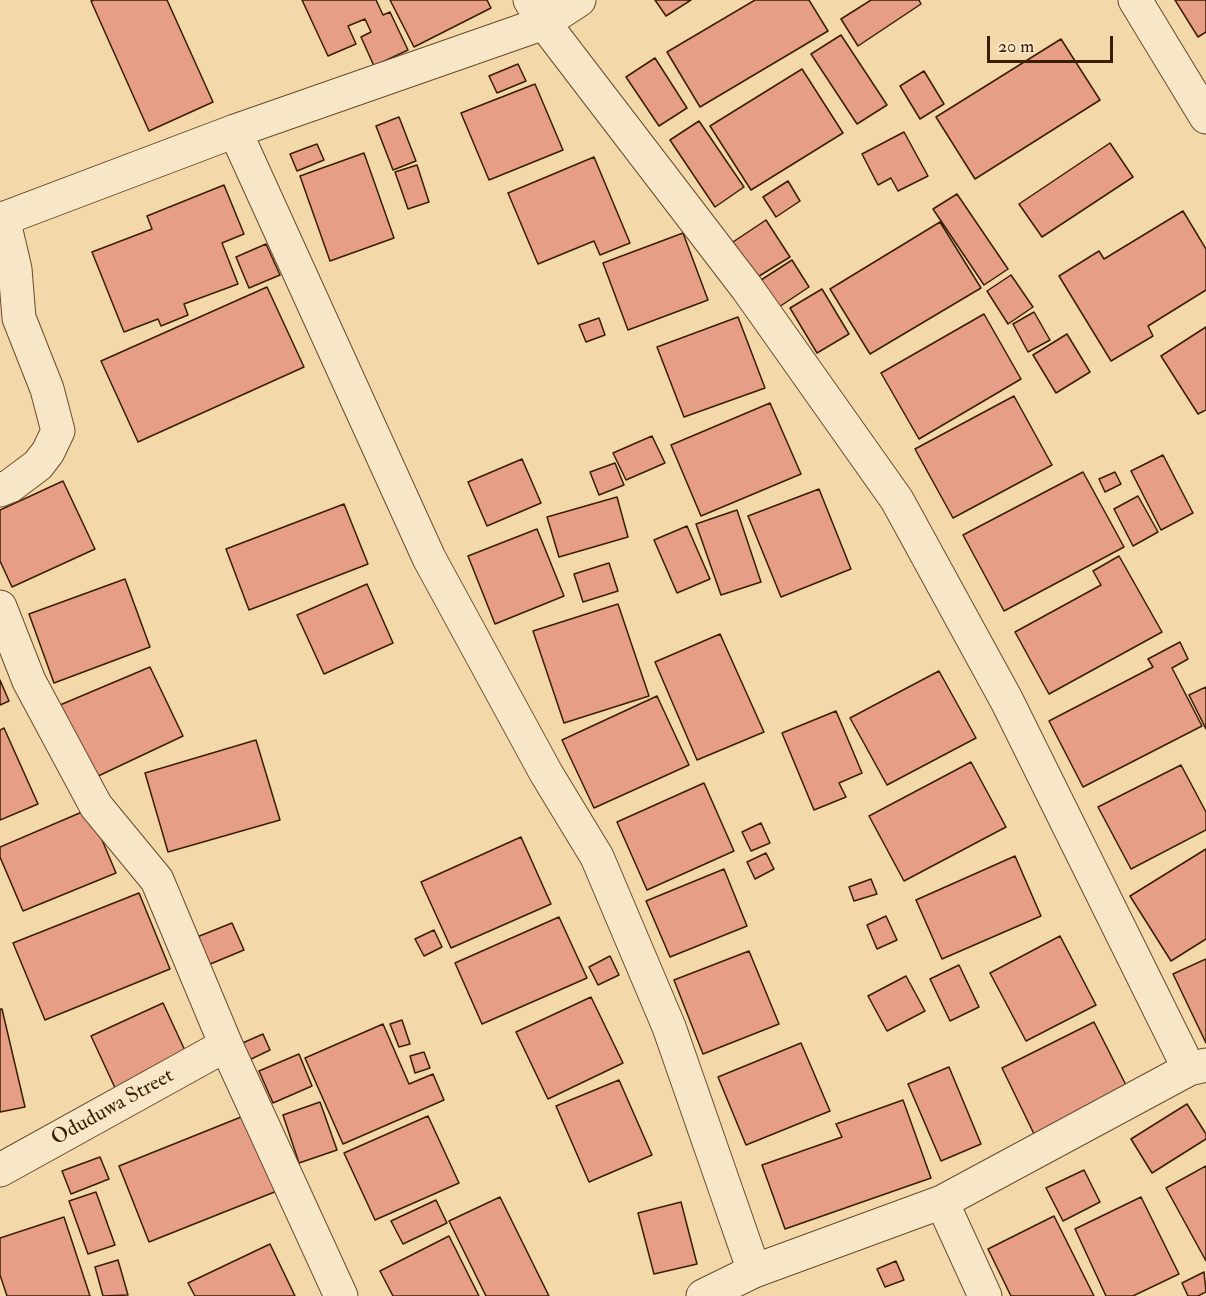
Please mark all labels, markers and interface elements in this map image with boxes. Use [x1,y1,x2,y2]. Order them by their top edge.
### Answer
scale bar [990,24,1116,62]
text: 20 m [998,35,1034,58]
street label: Oduduwa Street [47,1064,179,1152]

